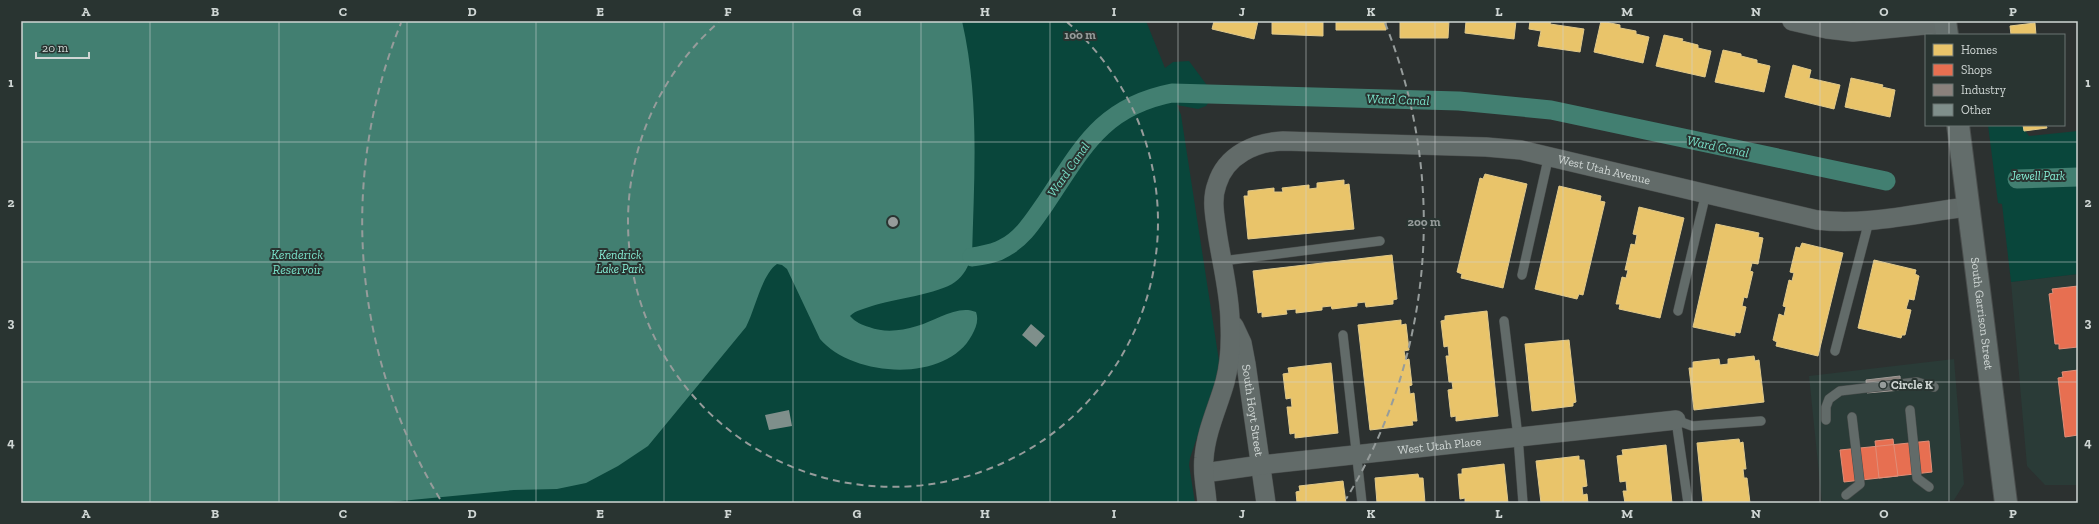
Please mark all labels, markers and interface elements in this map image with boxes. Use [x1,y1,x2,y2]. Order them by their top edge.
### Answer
text: A [82,4,91,19]
text: B [211,4,219,19]
text: C [339,4,347,19]
text: D [467,4,477,19]
text: E [596,4,604,19]
text: F [724,4,732,19]
text: G [853,4,862,19]
text: H [980,4,990,19]
text: I [1112,4,1117,19]
text: J [1239,4,1245,19]
text: K [1367,4,1376,19]
text: L [1495,4,1503,19]
text: M [1621,4,1633,19]
text: N [1751,4,1761,19]
text: O [1879,4,1889,19]
text: P [2009,4,2017,19]
text: 100 m [1064,28,1096,42]
scale bar [36,34,89,60]
legend [1925,34,2065,126]
text: 20 m [42,41,69,55]
text: Homes [1961,43,1997,57]
text: Shops [1961,63,1992,77]
text: 1 [8,75,14,90]
text: 1 [2085,75,2091,90]
text: Industry [1961,83,2007,97]
water label: Ward Canal [1366,91,1430,108]
text: Other [1961,103,1992,117]
water label: Ward Canal [1686,133,1750,160]
water label: Ward Canal [1044,139,1093,199]
street label: West Utah Avenue [1557,152,1652,187]
park label: Jewell Park [2010,169,2066,183]
text: 2 [8,195,15,210]
text: 2 [2085,195,2092,210]
centre of rings [886,215,900,229]
text: 200 m [1407,215,1441,229]
water label: Kenderick Reservoir [271,247,323,277]
park label: Kendrick Lake Park [596,248,644,276]
street label: South Garrison Street [1968,256,1996,371]
text: 3 [8,315,15,330]
text: 3 [2085,315,2092,330]
street label: South Hoyt Street [1239,363,1266,458]
place label: Circle K [1891,378,1933,392]
marker: Circle K [1878,380,1888,390]
street label: West Utah Place [1397,434,1482,457]
text: 4 [7,435,15,450]
text: 4 [2084,435,2092,450]
text: A [82,506,91,521]
text: B [211,506,219,521]
text: C [339,506,347,521]
text: D [467,506,477,521]
text: E [596,506,604,521]
text: F [724,506,732,521]
text: G [853,506,862,521]
text: H [980,506,990,521]
text: I [1112,506,1117,521]
text: J [1239,506,1245,521]
text: K [1367,506,1376,521]
text: L [1495,506,1503,521]
text: M [1621,506,1633,521]
text: N [1751,506,1761,521]
text: O [1879,506,1889,521]
text: P [2009,506,2017,521]

